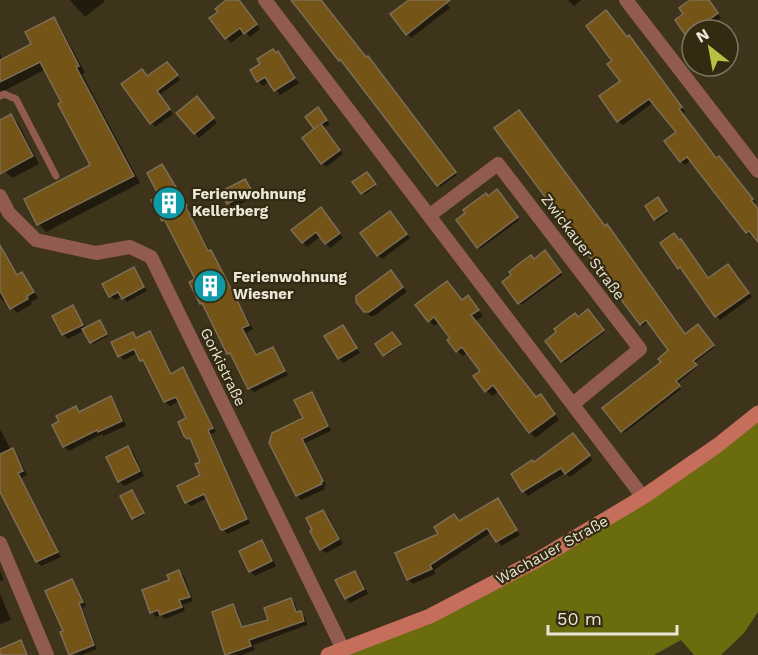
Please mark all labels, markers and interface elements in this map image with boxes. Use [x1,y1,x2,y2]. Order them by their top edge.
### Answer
north arrow [680,18,740,78]
text: N [693,24,713,47]
building icon: Ferienwohnung Kellerberg [151,185,187,221]
place label: Ferienwohnung Kellerberg [192,185,306,220]
street label: Zwickauer Straße [537,191,629,303]
building icon: Ferienwohnung Wiesner [192,268,228,304]
place label: Ferienwohnung Wiesner [233,268,347,303]
street label: Gorkistraße [196,325,250,409]
street label: Wachauer Straße [493,512,611,588]
scale bar [548,598,677,636]
text: 50 m [557,608,602,629]

